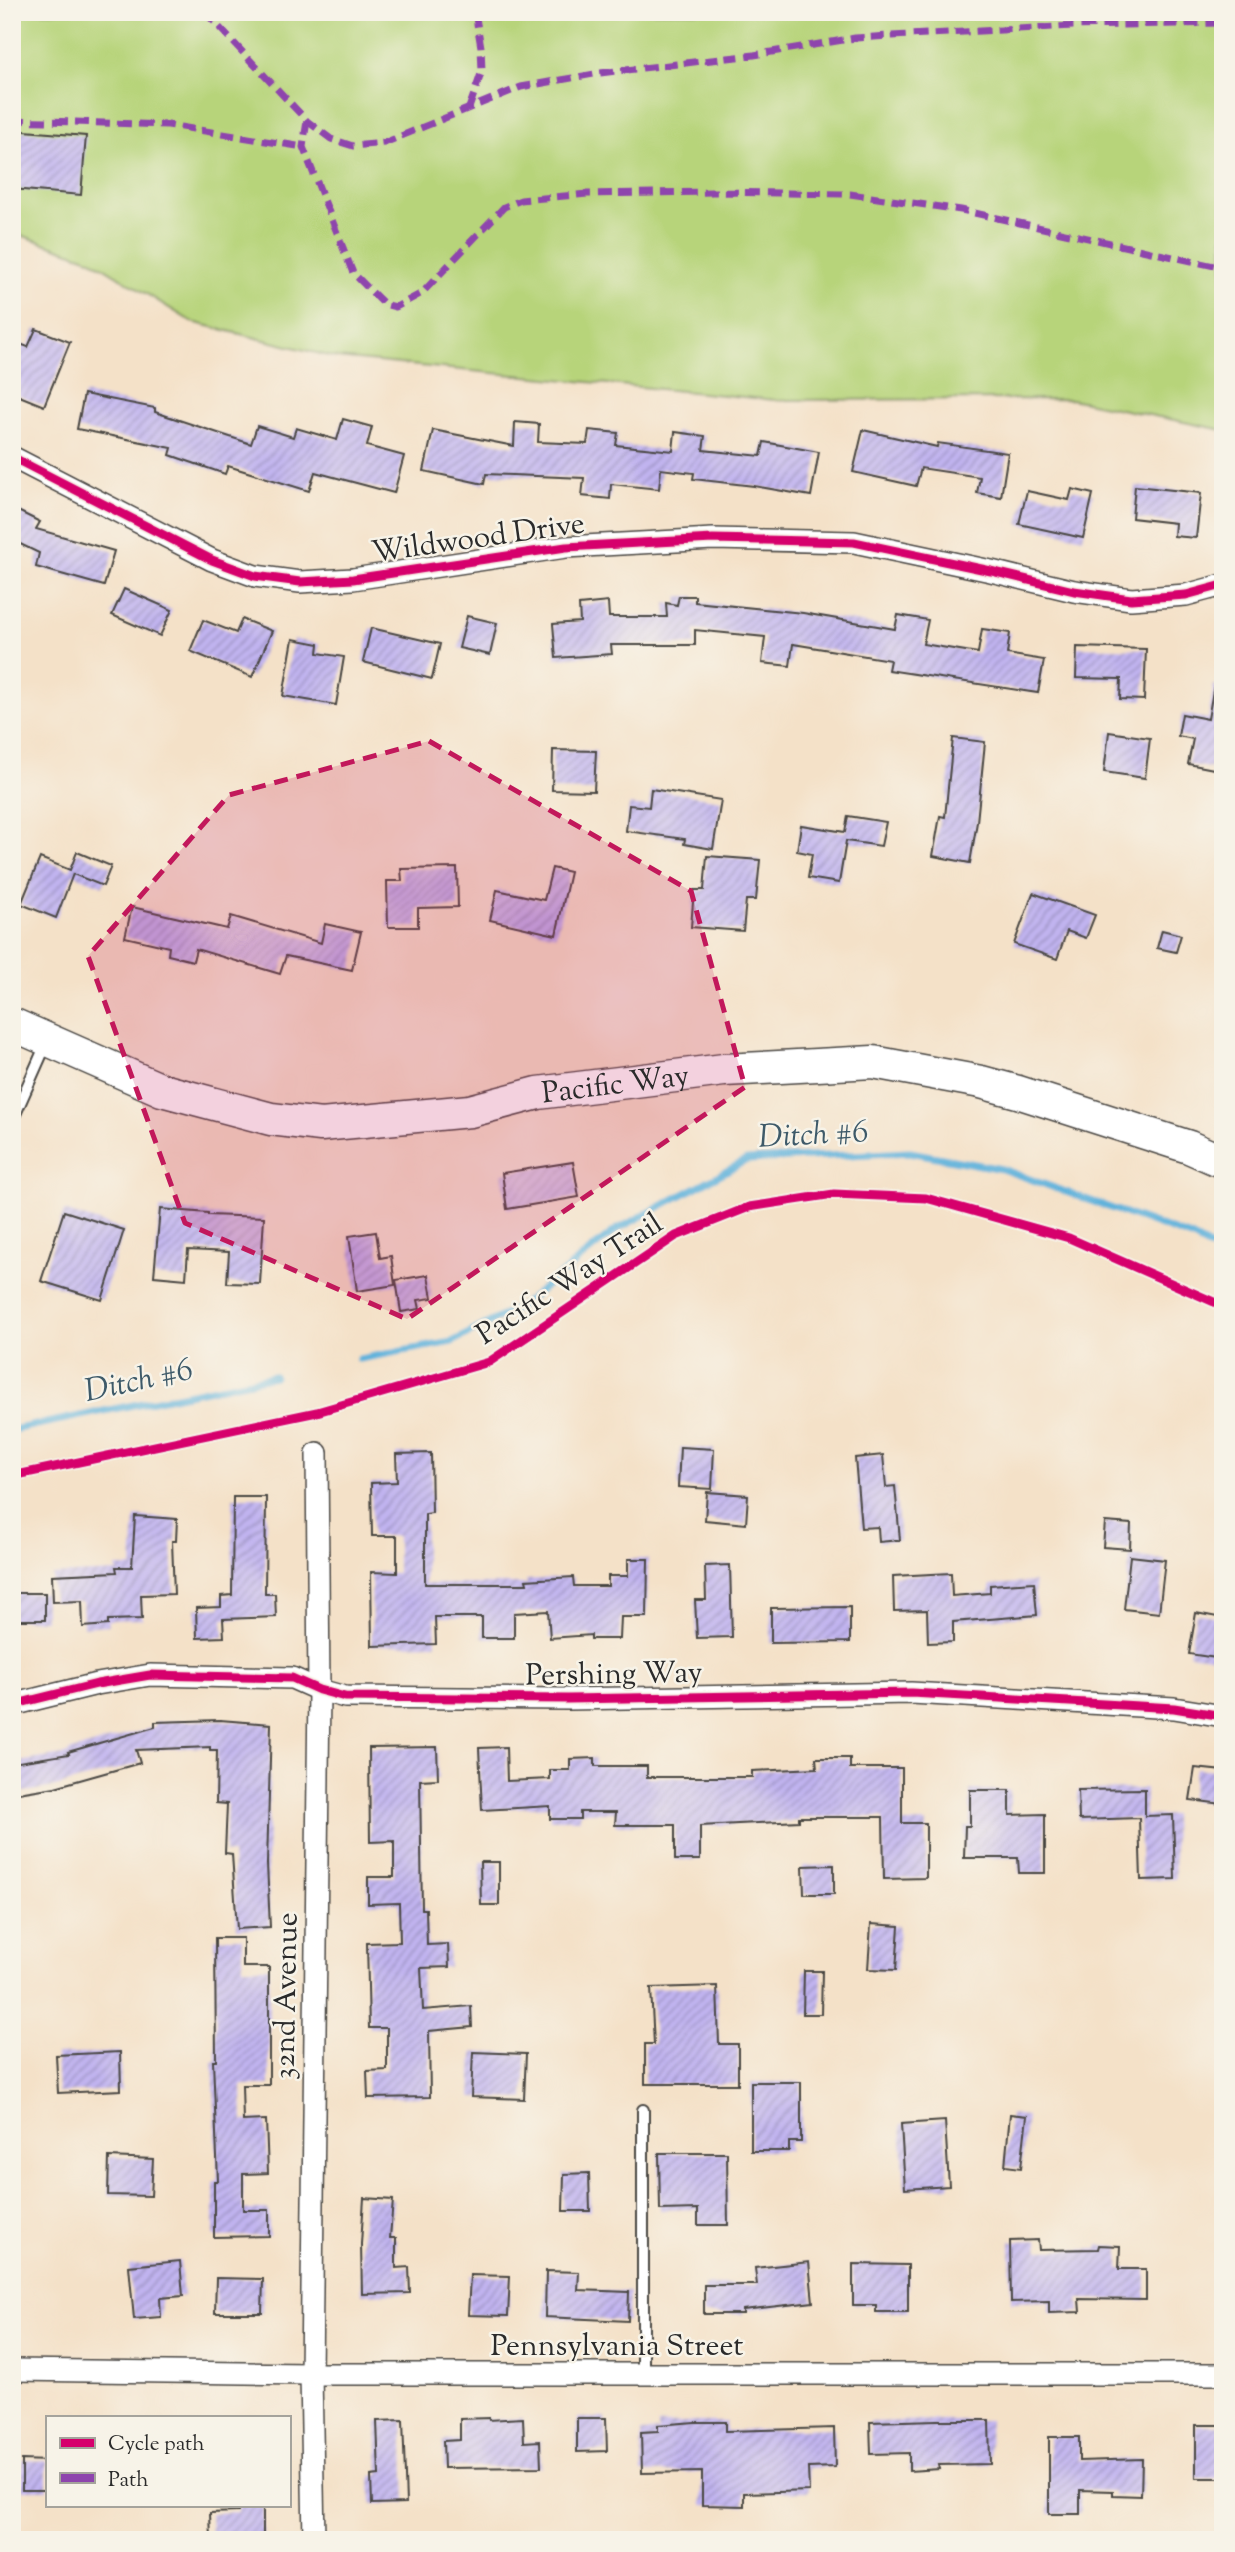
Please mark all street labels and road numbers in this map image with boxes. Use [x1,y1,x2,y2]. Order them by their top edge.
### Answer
street label: Wildwood Drive [369,503,588,576]
street label: Pacific Way [540,1055,692,1116]
street label: Pacific Way Trail [469,1204,672,1357]
street label: Pershing Way [525,1652,703,1699]
street label: 32nd Avenue [265,1912,310,2080]
street label: Pennsylvania Street [490,2326,744,2369]

